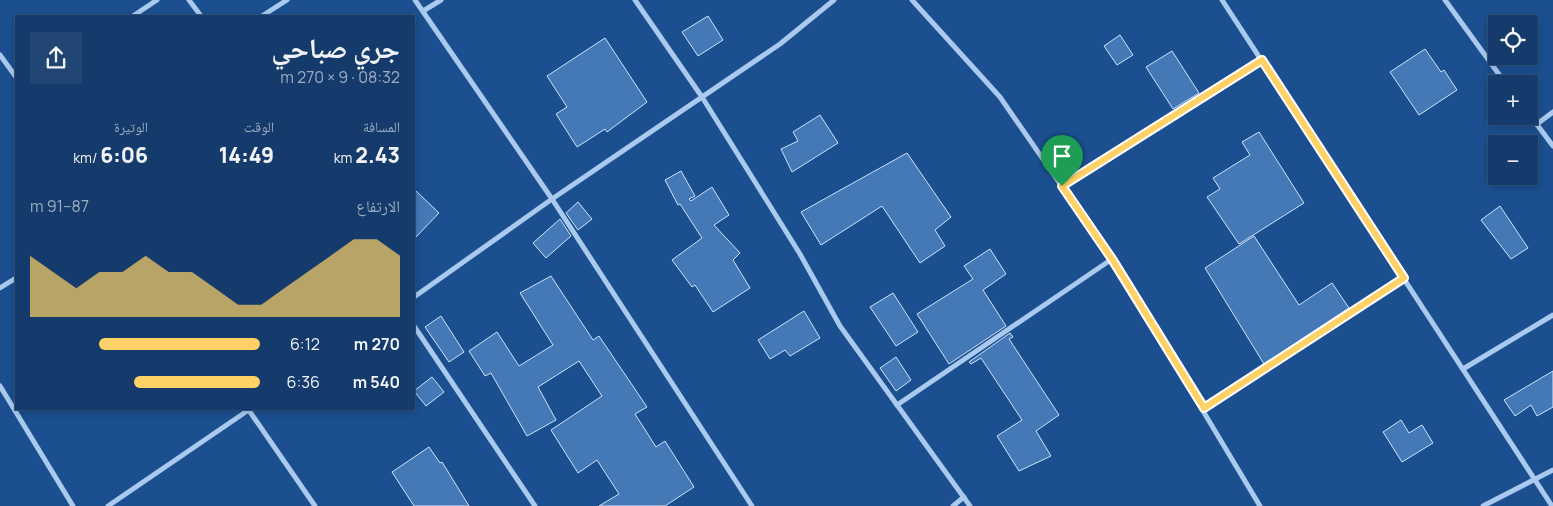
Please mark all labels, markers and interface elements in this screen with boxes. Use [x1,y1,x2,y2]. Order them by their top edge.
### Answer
map controls [1488,15,1538,185]
button: locate [1488,15,1538,65]
text: جري صباحي [271,28,400,66]
button: share [30,32,82,84]
text: 08:32 · 9 × 270 m [280,66,400,88]
button: + [1488,75,1538,125]
text: الوتيرة [114,117,148,136]
text: الوقت [244,117,274,136]
text: المسافة [363,117,400,136]
pin [1041,135,1083,186]
button: − [1488,135,1538,185]
text: 6:06 [100,141,148,169]
text: 14:49 [219,141,274,169]
text: 2.43 [355,141,400,169]
icon: arrive [1048,142,1076,170]
text: /km [73,148,100,167]
text: km [334,148,355,167]
text: 87–91 m [30,195,89,217]
text: الارتفاع [356,195,400,217]
text: 6:12 [290,333,320,355]
text: 270 m [354,333,400,355]
text: 6:36 [287,371,320,393]
text: 540 m [353,371,400,393]

